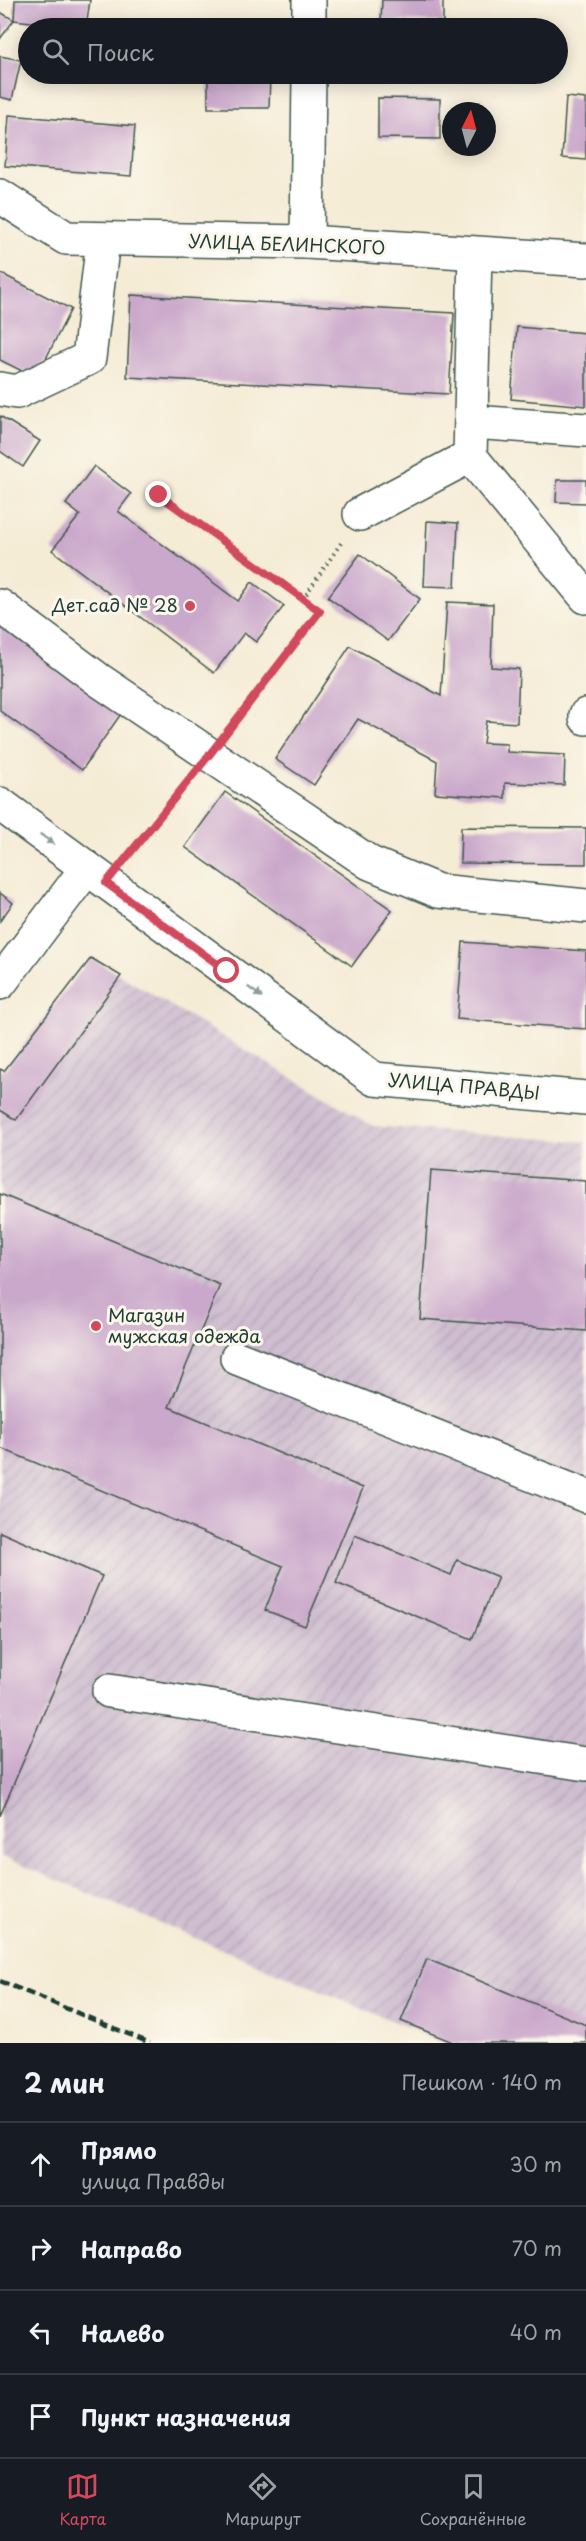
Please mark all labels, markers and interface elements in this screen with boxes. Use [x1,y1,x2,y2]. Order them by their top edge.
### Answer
search box [18,18,568,84]
icon: search [39,35,72,68]
text: Поиск [87,35,154,68]
north arrow [442,102,496,156]
street label: УЛИЦА БЕЛИНСКОГО [188,227,386,260]
route end [145,481,171,507]
place label: Дет.сад № 28 [51,591,178,618]
marker: Дет.сад № 28 [183,599,197,613]
one-way arrow [39,833,55,845]
route start [213,957,239,983]
one-way arrow [247,986,263,998]
street label: УЛИЦА ПРАВДЫ [387,1065,541,1106]
place label: Магазин мужская одежда [108,1301,261,1349]
marker: Магазин мужская одежда [89,1319,103,1333]
text: 2 мин [24,2063,105,2102]
text: Пешком · 140 m [401,2067,562,2097]
text: Прямо [81,2133,156,2166]
icon: ahead [24,2148,57,2181]
text: 30 m [509,2149,562,2179]
text: улица Правды [81,2166,225,2196]
icon: right [24,2232,57,2265]
text: Направо [81,2232,182,2265]
text: 70 m [512,2233,562,2263]
icon: left [24,2316,57,2349]
text: Налево [81,2316,164,2349]
text: 40 m [510,2317,562,2347]
icon: arrive [24,2400,57,2433]
text: Пункт назначения [81,2400,291,2433]
tab: Карта [59,2470,106,2530]
tab: Маршрут [225,2470,301,2530]
tab: Сохранённые [420,2470,527,2530]

